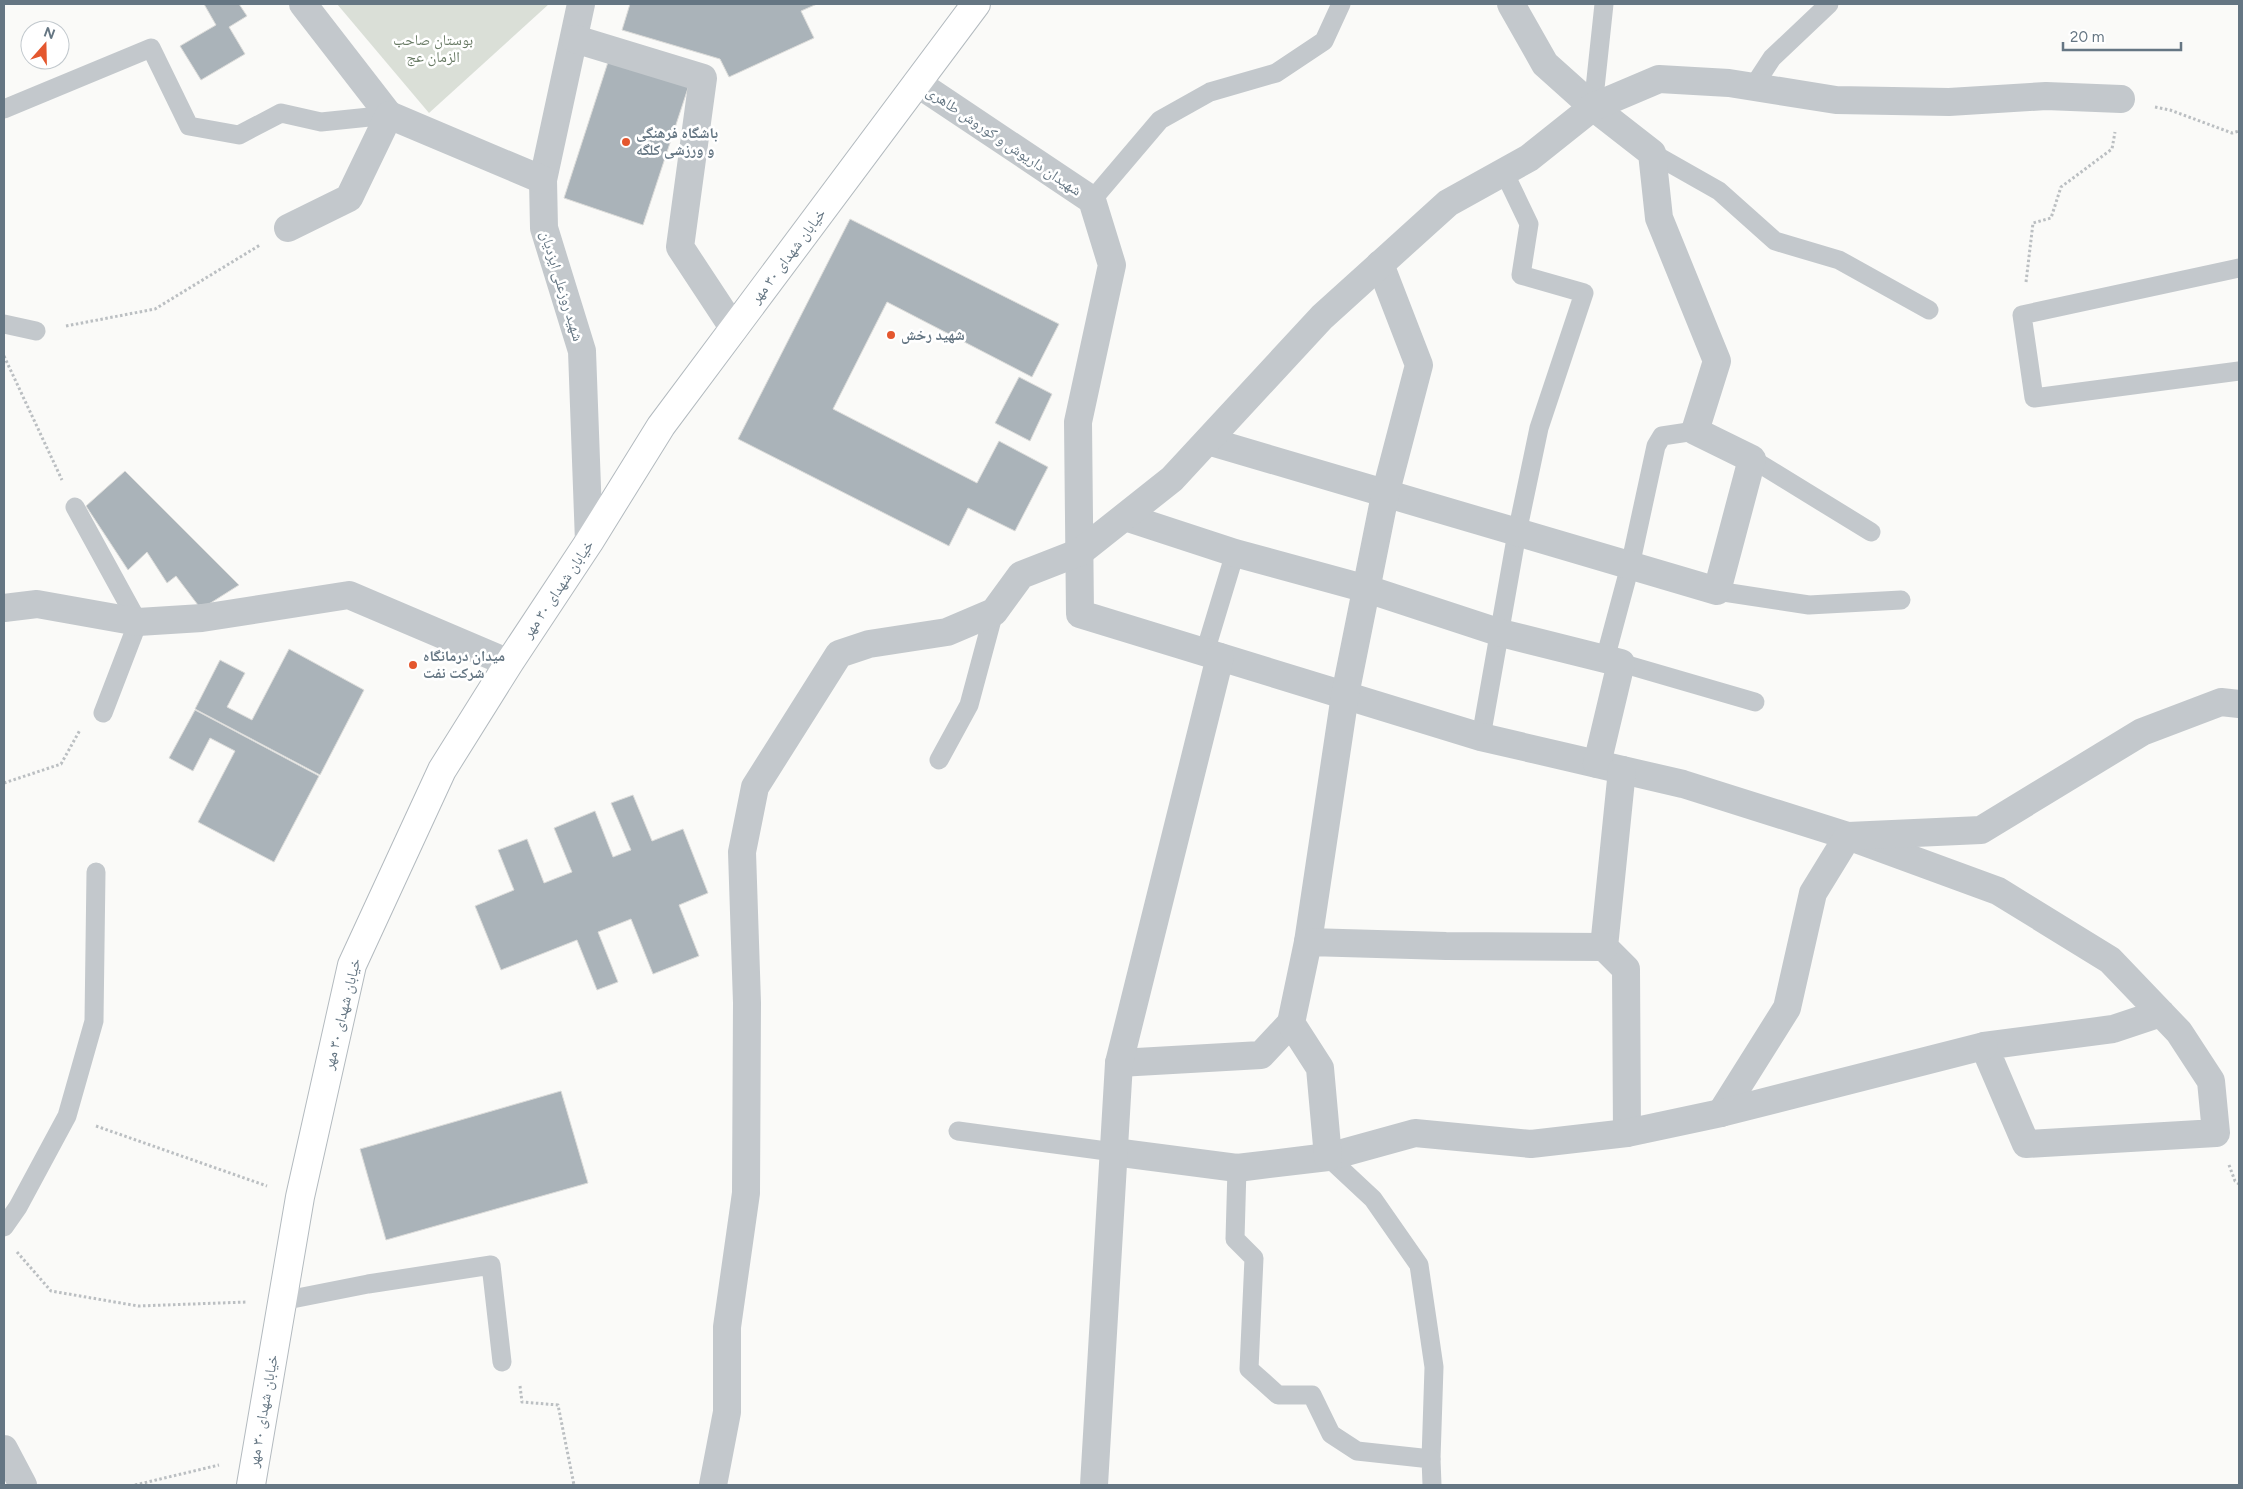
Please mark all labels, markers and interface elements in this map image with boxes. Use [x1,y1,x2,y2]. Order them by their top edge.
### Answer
north arrow [20,20,70,70]
scale bar [2063,20,2180,52]
text: N [41,23,57,43]
text: 20 m [2070,28,2104,46]
park label: بوستان صاحب الزمان عج [393,31,473,67]
street label: شهیدان داریوش و کوروش طاهری [922,82,1085,201]
place label: باشگاه فرهنگی و ورزشی کلگه [636,124,718,159]
marker: باشگاه فرهنگی و ورزشی کلگه [620,136,632,148]
street label: خیابان شهدای ۳۰ مهر [746,205,831,308]
street label: شهید روزعلی ایزدیان [536,229,587,344]
place label: شهید رخش [901,326,965,344]
marker: شهید رخش [885,329,897,341]
street label: خیابان شهدای ۳۰ مهر [518,536,598,643]
place label: میدان درمانگاه شرکت نفت [423,647,505,682]
marker: میدان درمانگاه شرکت نفت [407,659,419,671]
street label: خیابان شهدای ۳۰ مهر [319,956,366,1073]
street label: خیابان شهدای ۳۰ مهر [244,1353,283,1470]

